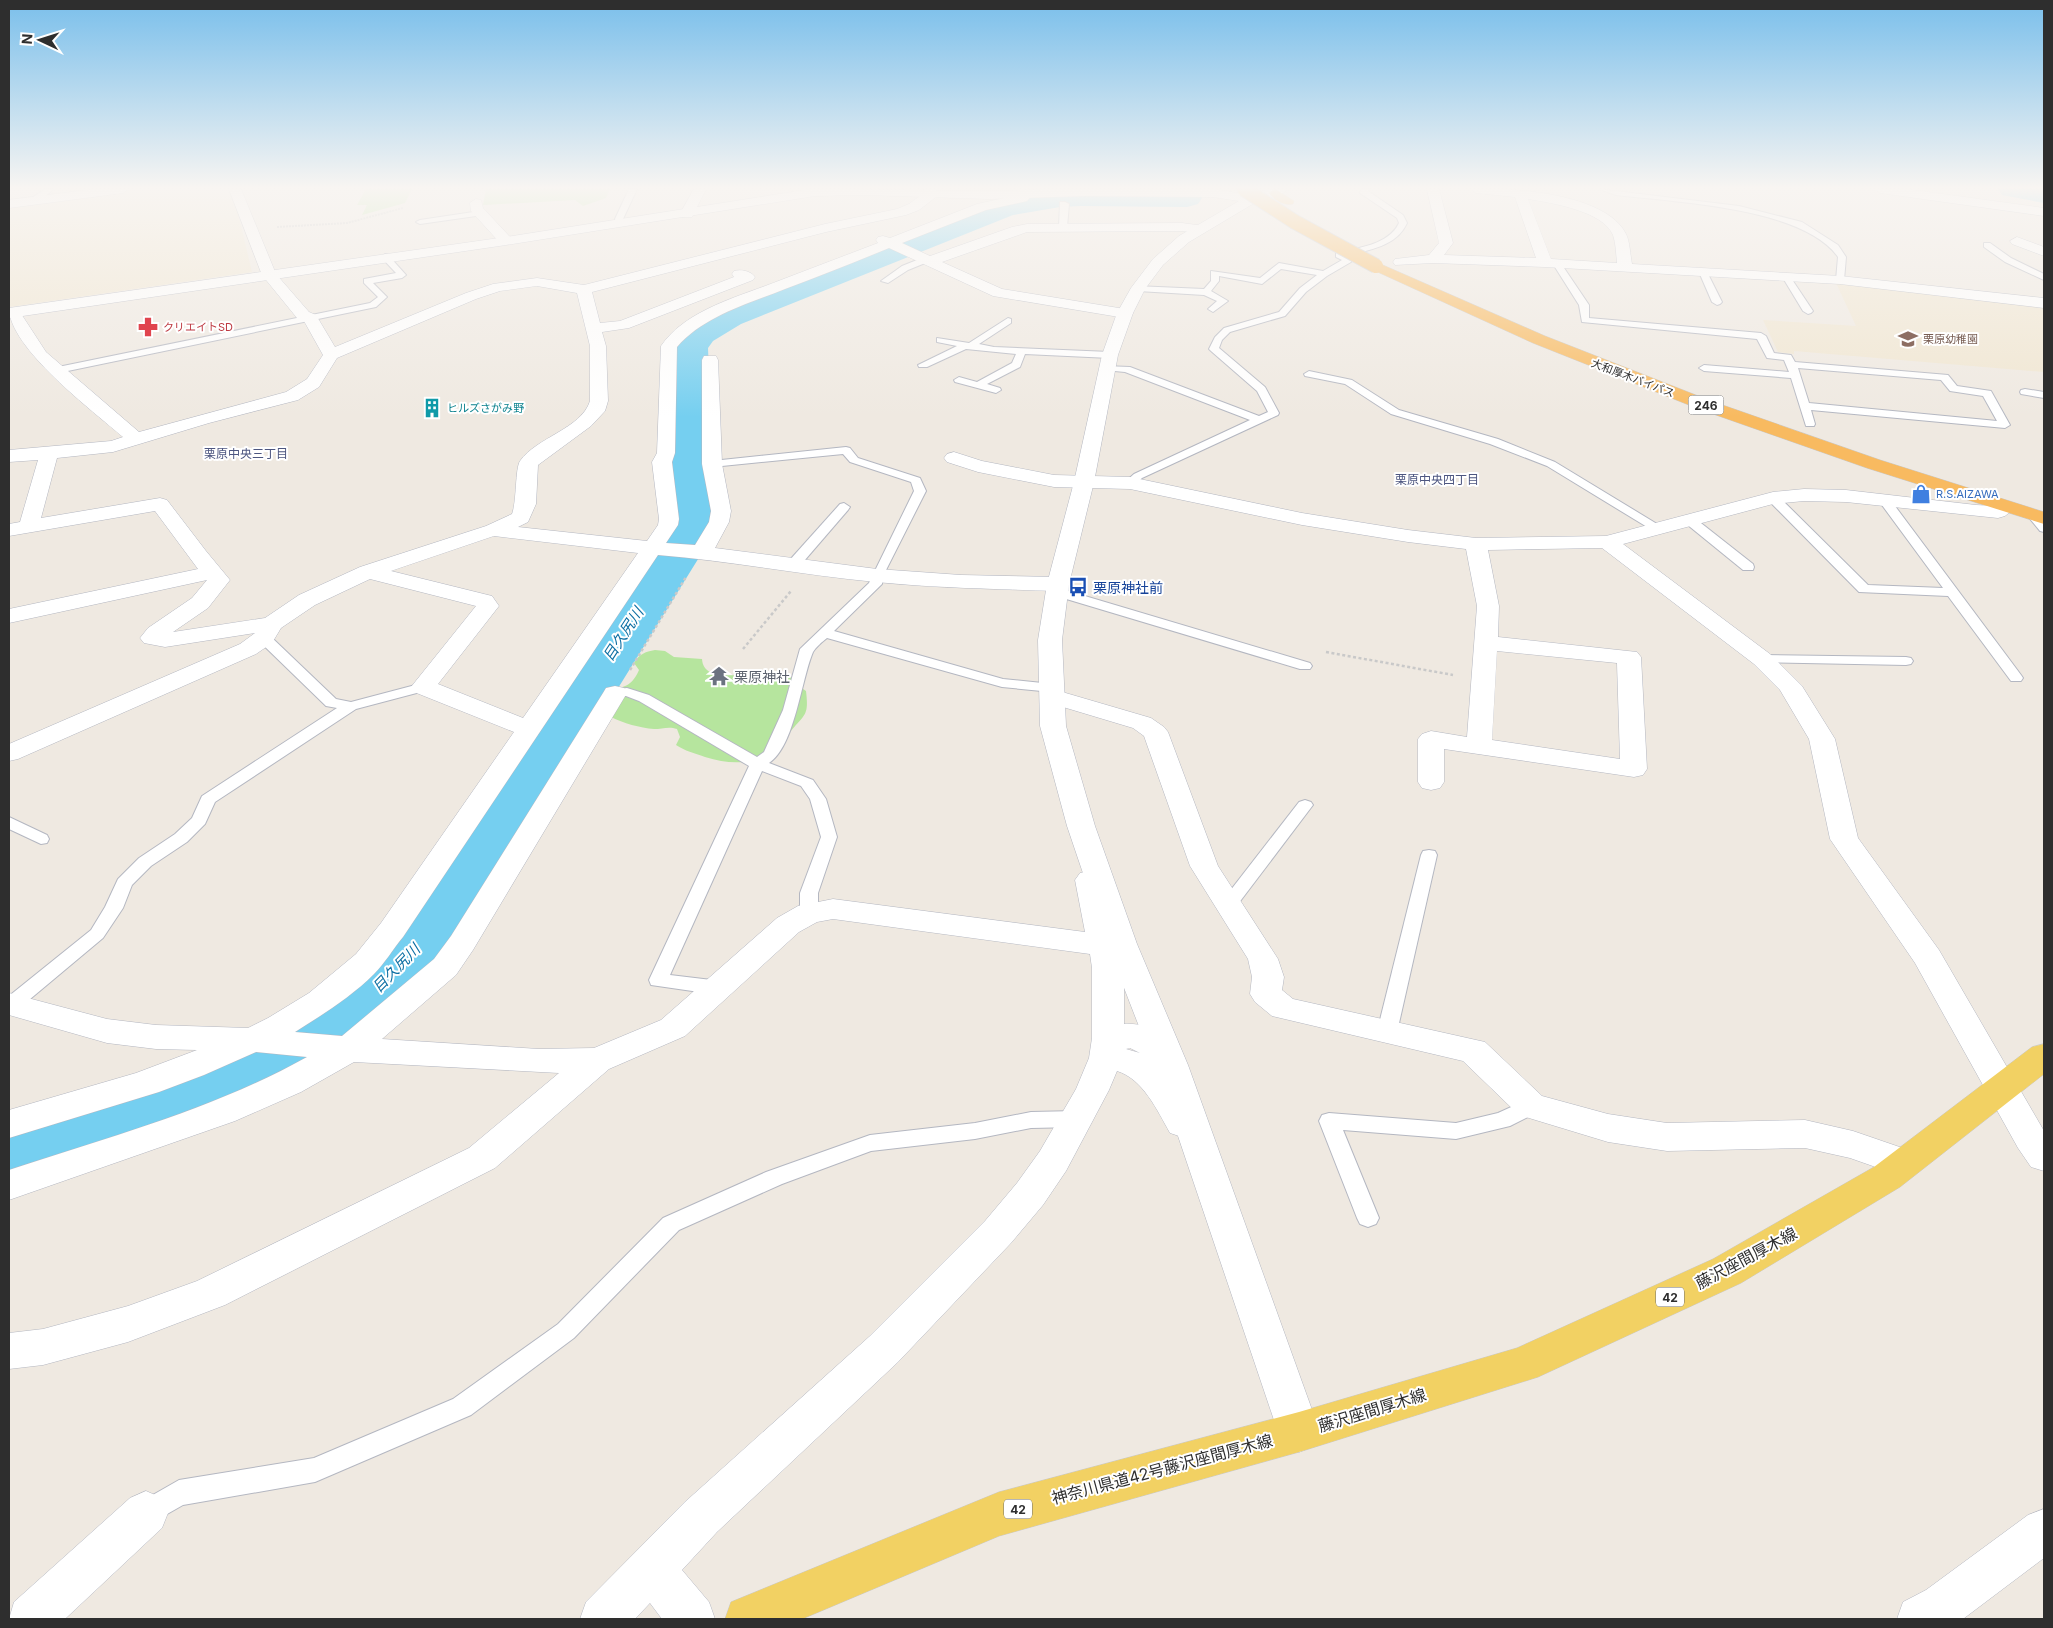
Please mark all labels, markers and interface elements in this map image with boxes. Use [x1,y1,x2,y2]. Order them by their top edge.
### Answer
north arrow [15,15,65,65]
text: N [18,33,35,45]
pharmacy icon: クリエイトSD [137,316,159,338]
place label: クリエイトSD [163,320,233,334]
school or university icon: 栗原幼稚園 [1897,328,1919,350]
place label: 栗原幼稚園 [1923,332,1978,346]
street label: 大和厚木バイパス [1590,356,1676,400]
road number: 246 [1688,396,1724,414]
building icon: ヒルズさがみ野 [421,397,443,419]
place label: ヒルズさがみ野 [447,401,524,415]
district label: 栗原中央三丁目 [204,446,288,461]
district label: 栗原中央四丁目 [1395,472,1479,487]
shop icon: R.S.AIZAWA [1910,483,1932,505]
place label: R.S.AIZAWA [1936,487,1999,501]
bus stop icon: 栗原神社前 [1067,576,1089,598]
place label: 栗原神社前 [1093,579,1163,596]
water label: 目久尻川 [599,602,648,664]
temple icon: 栗原神社 [708,665,730,687]
place label: 栗原神社 [734,668,790,685]
water label: 目久尻川 [368,938,425,996]
street label: 藤沢座間厚木線 [1692,1223,1800,1293]
road number: 42 [1656,1288,1684,1306]
street label: 藤沢座間厚木線 [1316,1384,1428,1436]
street label: 神奈川県道42号藤沢座間厚木線 [1049,1430,1275,1508]
road number: 42 [1004,1500,1032,1518]

